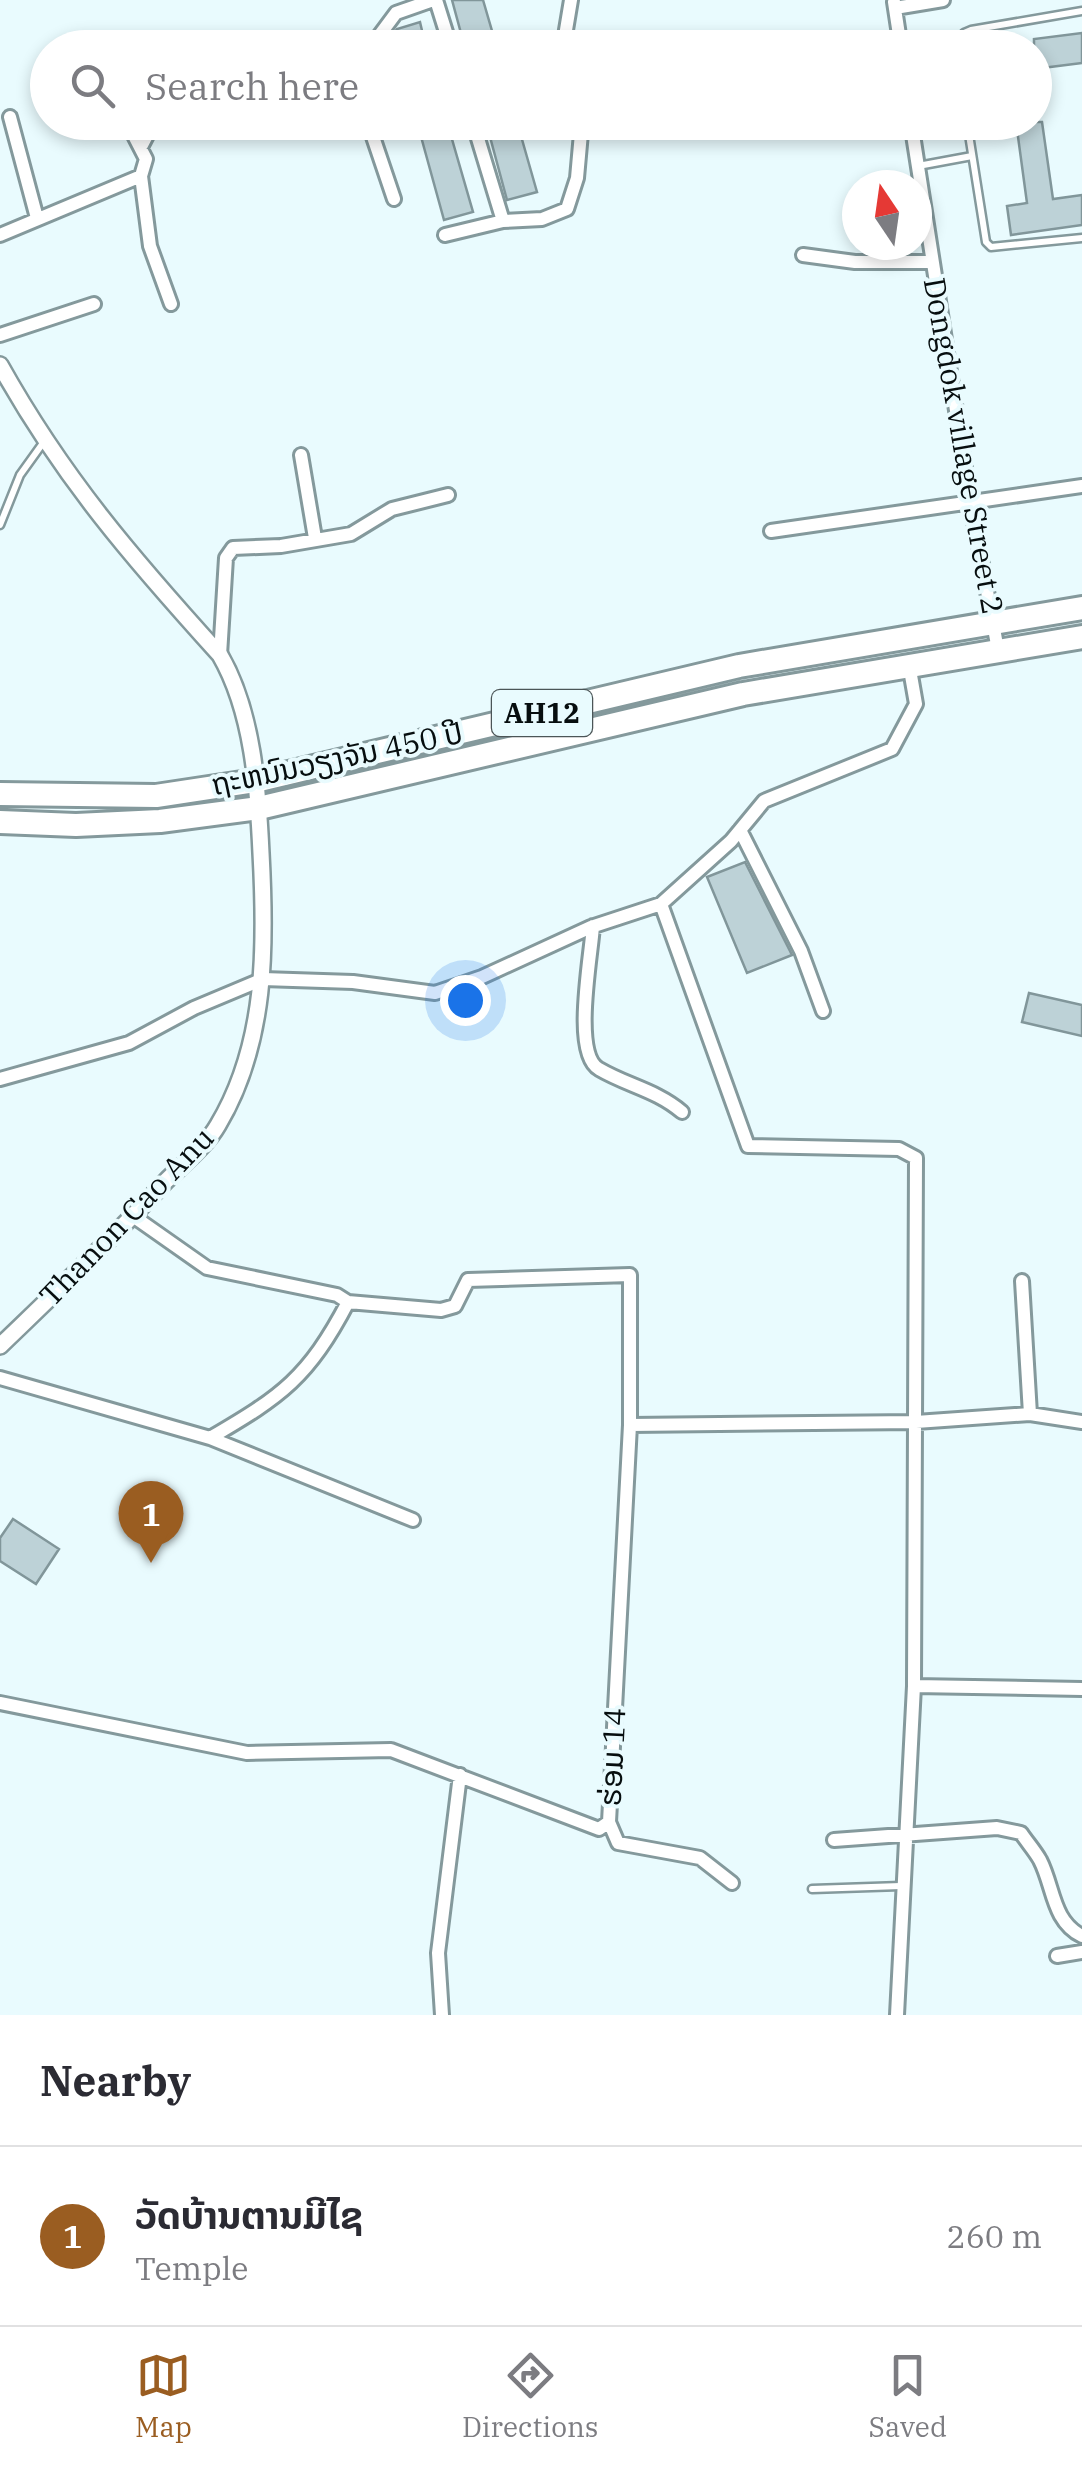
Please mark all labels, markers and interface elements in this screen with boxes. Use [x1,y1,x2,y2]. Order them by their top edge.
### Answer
search box [30,30,1052,140]
icon: search [65,58,120,113]
text: Search here [145,61,359,110]
north arrow [842,170,932,260]
street label: Dongdok village Street 2 [916,274,1013,617]
road number: AH12 [492,690,592,736]
street label: ຖະຫນົນວຽງຈັນ 450 ປີ [207,712,466,803]
your location [440,975,491,1026]
street label: Thanon Cao Anu [30,1118,221,1314]
pin: 1 [118,1480,184,1563]
street label: ຮ່ອມ 14 [589,1707,634,1807]
text: Nearby [40,2053,191,2108]
text: ວັດບ້ານຕານມີໄຊ [135,2190,363,2239]
text: 1 [63,2215,82,2257]
text: 260 m [946,2215,1042,2257]
text: Temple [135,2247,248,2289]
tab: Map [135,2348,192,2445]
tab: Directions [462,2348,599,2445]
tab: Saved [869,2348,947,2445]

